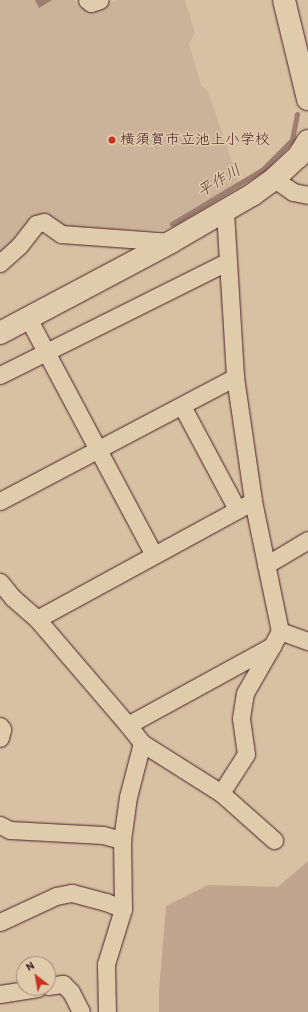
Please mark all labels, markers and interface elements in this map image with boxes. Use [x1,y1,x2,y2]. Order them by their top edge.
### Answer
place label: 横須賀市立池上小学校 [120,131,270,149]
marker: 横須賀市立池上小学校 [107,135,117,145]
water label: 平作川 [193,160,245,202]
north arrow [16,956,56,996]
text: N [24,959,37,974]

